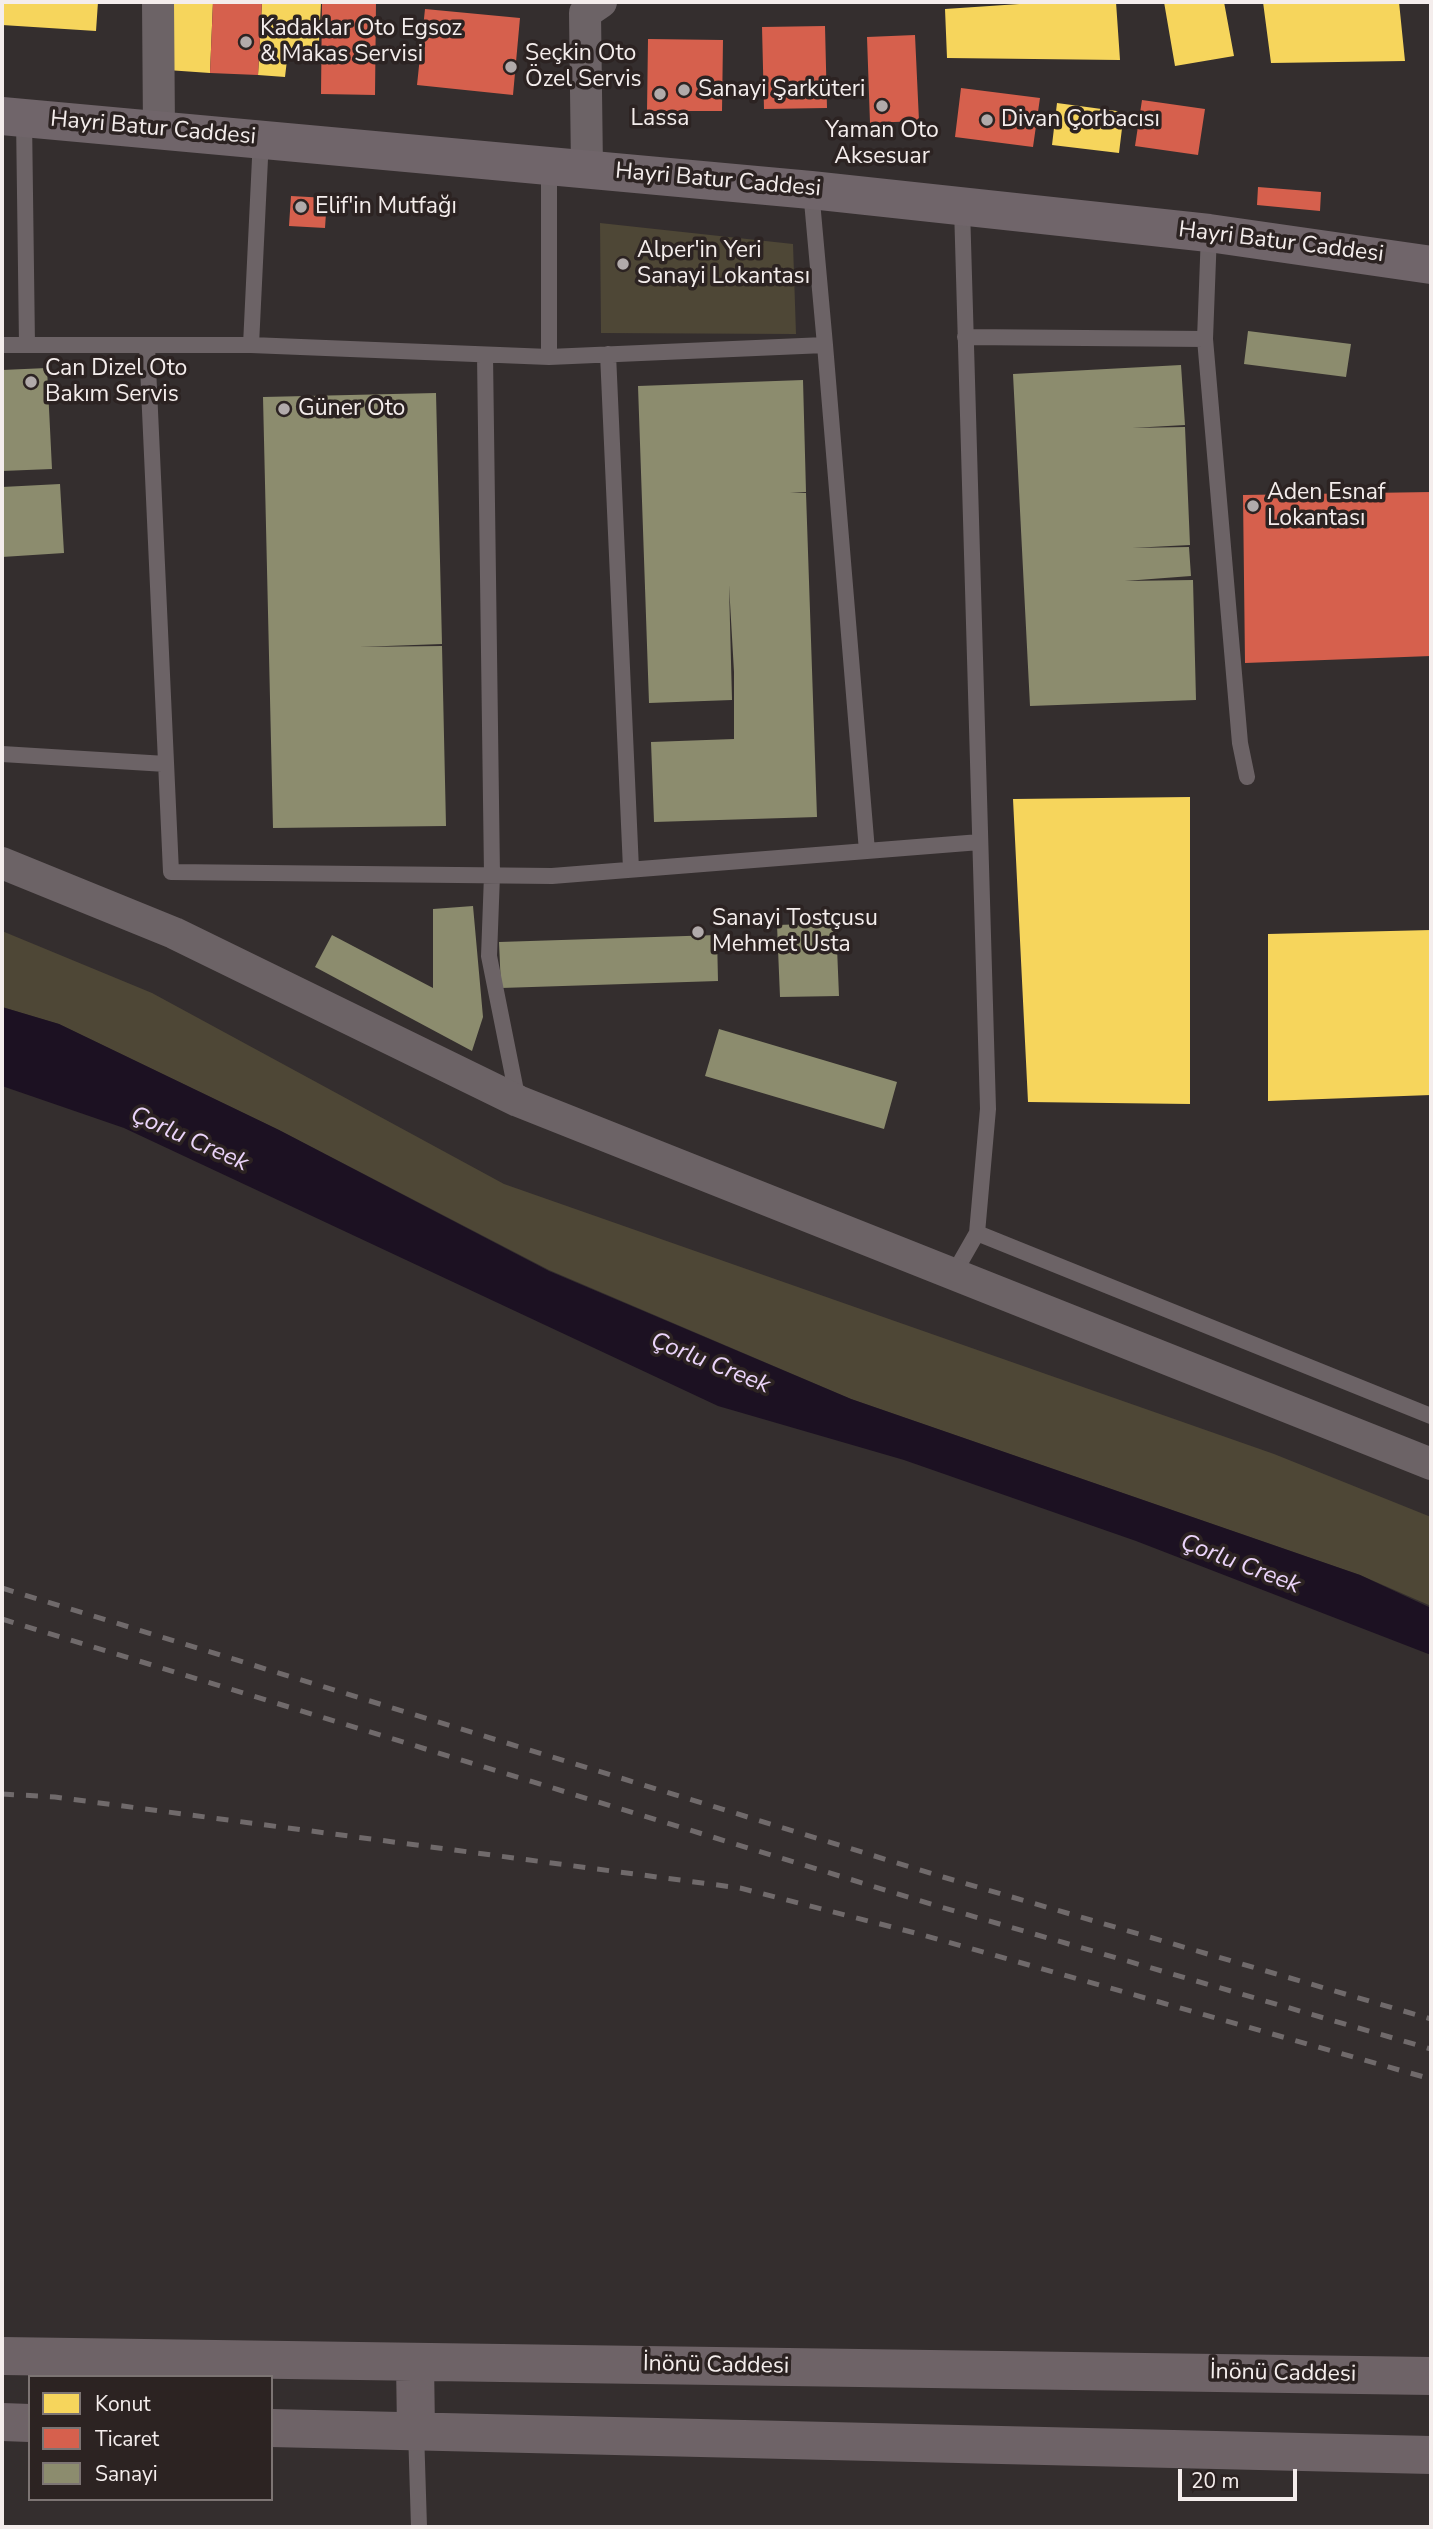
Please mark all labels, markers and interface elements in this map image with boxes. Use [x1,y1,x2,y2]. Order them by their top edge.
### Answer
place label: Kadaklar Oto Egsoz & Makas Servisi [260,15,462,69]
marker: Kadaklar Oto Egsoz & Makas Servisi [238,34,254,50]
place label: Seçkin Oto Özel Servis [525,40,642,94]
marker: Seçkin Oto Özel Servis [503,59,519,75]
place label: Sanayi Şarküteri [698,76,865,104]
marker: Sanayi Şarküteri [676,82,692,98]
marker: Lassa [652,86,668,102]
marker: Yaman Oto Aksesuar [874,98,890,114]
place label: Lassa [631,105,689,133]
street label: Hayri Batur Caddesi [49,106,257,152]
place label: Divan Çorbacısı [1001,106,1160,134]
marker: Divan Çorbacısı [979,112,995,128]
place label: Yaman Oto Aksesuar [825,117,939,171]
street label: Hayri Batur Caddesi [614,158,822,204]
place label: Elif'in Mutfağı [315,193,457,221]
marker: Elif'in Mutfağı [293,199,309,215]
street label: Hayri Batur Caddesi [1177,217,1385,269]
place label: Alper'in Yeri Sanayi Lokantası [637,237,810,291]
marker: Alper'in Yeri Sanayi Lokantası [615,256,631,272]
place label: Can Dizel Oto Bakım Servis [45,355,187,409]
marker: Can Dizel Oto Bakım Servis [23,374,39,390]
place label: Güner Oto [298,395,405,423]
marker: Güner Oto [276,401,292,417]
place label: Aden Esnaf Lokantası [1267,479,1385,533]
marker: Aden Esnaf Lokantası [1245,498,1261,514]
place label: Sanayi Tostçusu Mehmet Usta [712,905,878,959]
marker: Sanayi Tostçusu Mehmet Usta [690,924,706,940]
water label: Çorlu Creek [126,1101,252,1179]
water label: Çorlu Creek [646,1327,774,1401]
water label: Çorlu Creek [1176,1529,1304,1601]
street label: İnönü Caddesi [643,2351,789,2381]
street label: İnönü Caddesi [1210,2359,1356,2389]
legend [28,2375,273,2501]
text: Konut [95,2390,151,2418]
text: Ticaret [95,2425,159,2453]
scale bar [1181,2456,1300,2500]
text: Sanayi [95,2460,158,2488]
text: 20 m [1191,2467,1240,2495]

